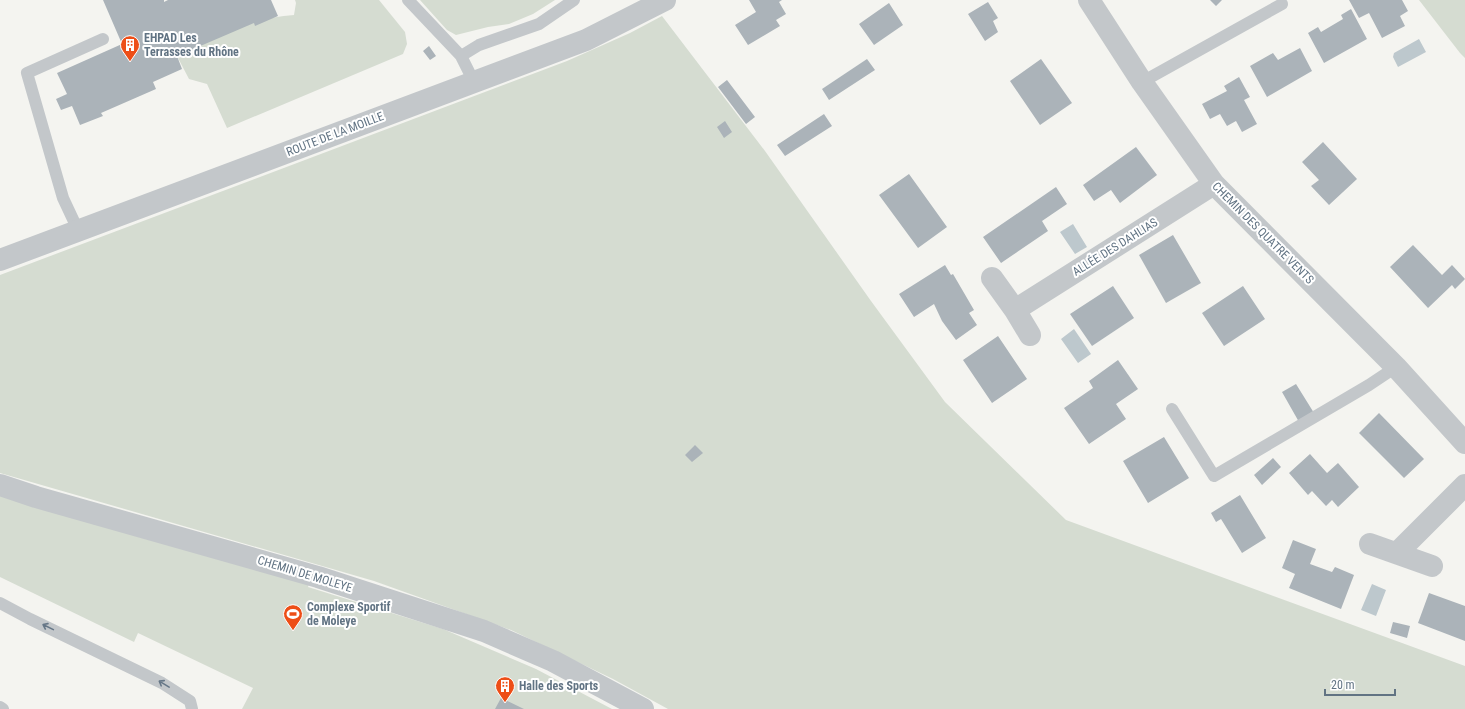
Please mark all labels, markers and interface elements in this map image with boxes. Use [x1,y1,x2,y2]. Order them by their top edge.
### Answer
place label: EHPAD Les Terrasses du Rhône [144,31,239,59]
building icon: EHPAD Les Terrasses du Rhône [119,34,141,62]
street label: ROUTE DE LA MOILLE [284,109,386,159]
street label: CHEMIN DES QUATRE VENTS [1209,179,1317,287]
street label: ALLÉE DES DAHLIAS [1069,214,1160,279]
street label: CHEMIN DE MOLEYE [256,553,354,595]
place label: Complexe Sportif de Moleye [307,600,391,628]
sports icon: Complexe Sportif de Moleye [282,603,304,631]
one-way arrow [42,623,54,630]
scale bar [1325,671,1395,697]
building icon: Halle des Sports [494,675,516,703]
text: 20 m [1331,678,1355,692]
place label: Halle des Sports [519,679,599,693]
one-way arrow [158,680,170,688]

